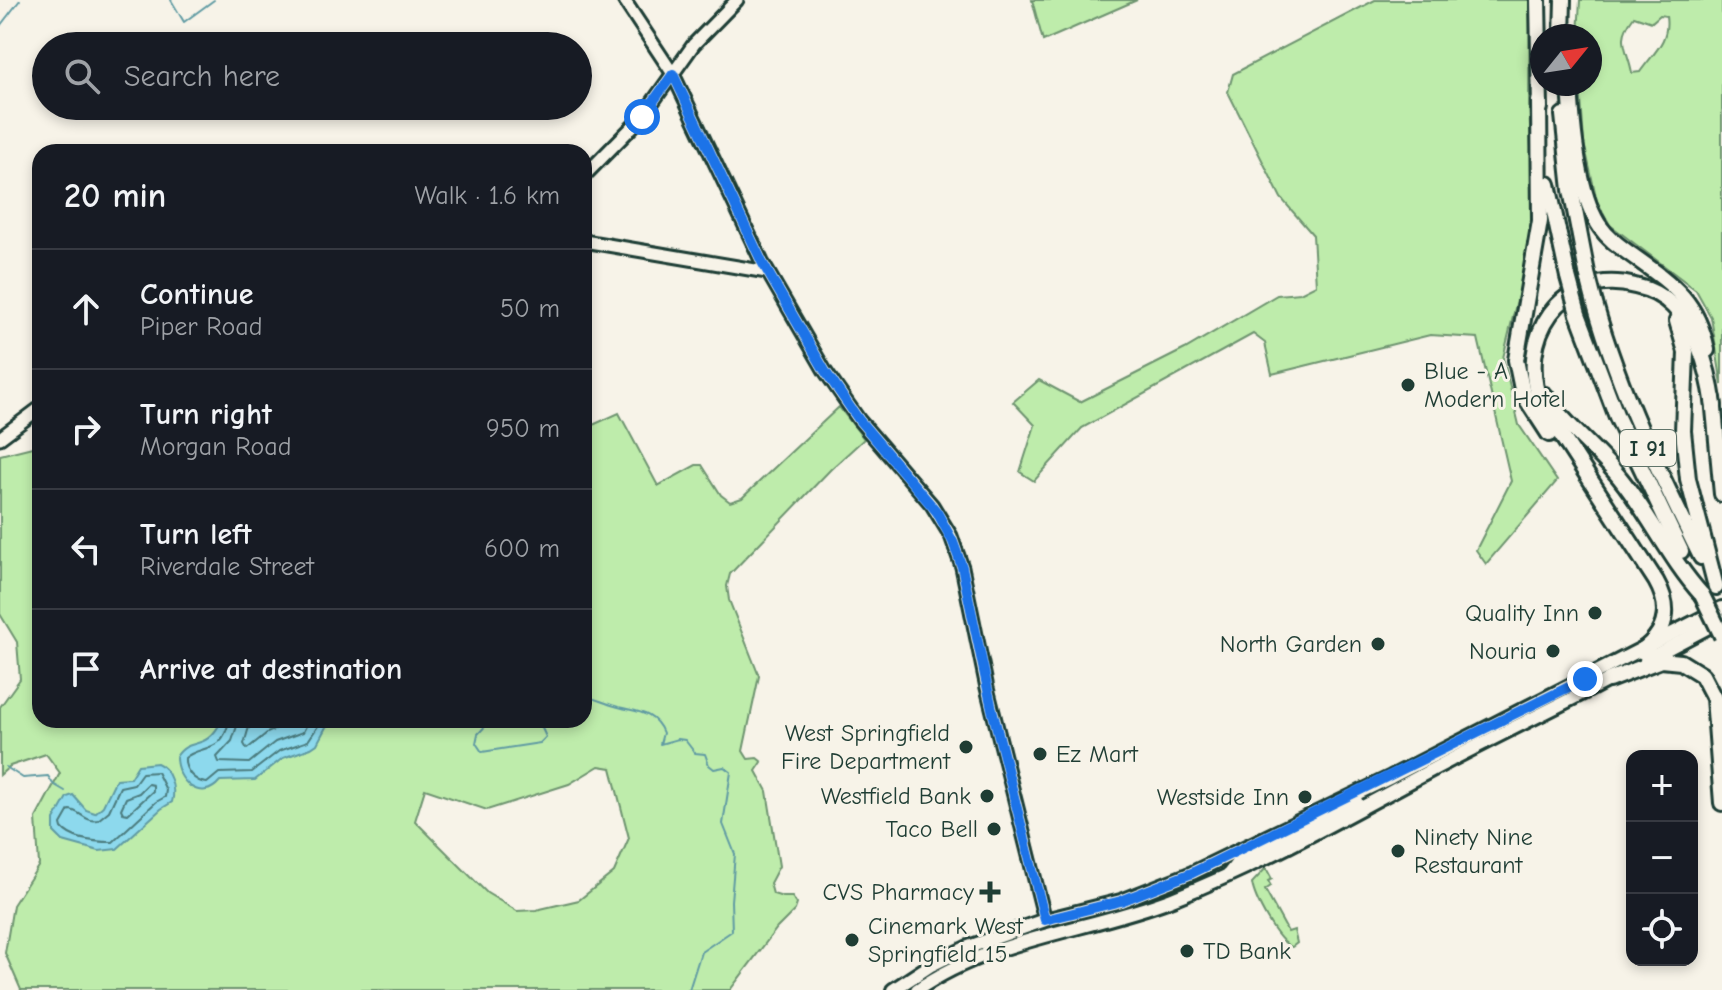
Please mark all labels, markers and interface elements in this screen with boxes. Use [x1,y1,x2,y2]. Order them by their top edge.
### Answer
north arrow [1530,24,1602,96]
search box [32,32,592,120]
icon: search [60,54,104,98]
text: Search here [124,59,280,94]
route start [624,99,660,135]
text: 20 min [64,176,166,216]
text: Walk · 1.6 km [414,181,560,211]
text: Continue [140,277,254,312]
icon: ahead [64,287,108,331]
text: 50 m [500,294,560,324]
text: Piper Road [140,312,262,342]
place label: Blue - A Modern Hotel [1424,357,1566,413]
marker: Blue - A Modern Hotel [1399,376,1417,394]
text: Turn right [140,397,272,432]
icon: right [64,407,108,451]
text: 950 m [486,414,560,444]
road number: I 91 [1620,430,1676,466]
text: Morgan Road [140,432,291,462]
text: Turn left [140,517,252,552]
icon: left [64,527,108,571]
text: 600 m [484,534,560,564]
text: Riverdale Street [140,552,314,582]
place label: Quality Inn [1465,599,1579,627]
marker: Quality Inn [1586,604,1604,622]
place label: North Garden [1220,630,1362,658]
marker: North Garden [1369,635,1387,653]
place label: Nouria [1469,637,1537,665]
marker: Nouria [1544,642,1562,660]
icon: arrive [64,647,108,691]
text: Arrive at destination [140,652,402,687]
route end [1567,661,1603,697]
place label: West Springfield Fire Department [781,719,951,775]
marker: West Springfield Fire Department [957,738,975,756]
place label: Ez Mart [1056,740,1139,768]
marker: Ez Mart [1031,745,1049,763]
map controls [1626,750,1698,966]
button: + [1626,750,1698,822]
place label: Westfield Bank [821,782,971,810]
place label: Westside Inn [1157,783,1289,811]
marker: Westfield Bank [978,787,996,805]
marker: Westside Inn [1296,788,1314,806]
place label: Taco Bell [886,815,978,843]
marker: Taco Bell [985,820,1003,838]
button: − [1626,822,1698,894]
place label: Ninety Nine Restaurant [1414,823,1533,879]
marker: Ninety Nine Restaurant [1389,842,1407,860]
place label: CVS Pharmacy [822,878,974,906]
marker: CVS Pharmacy [981,883,999,901]
button: locate [1626,894,1698,966]
place label: Cinemark West Springfield 15 [868,912,1024,968]
marker: Cinemark West Springfield 15 [843,931,861,949]
place label: TD Bank [1203,937,1291,965]
marker: TD Bank [1178,942,1196,960]

